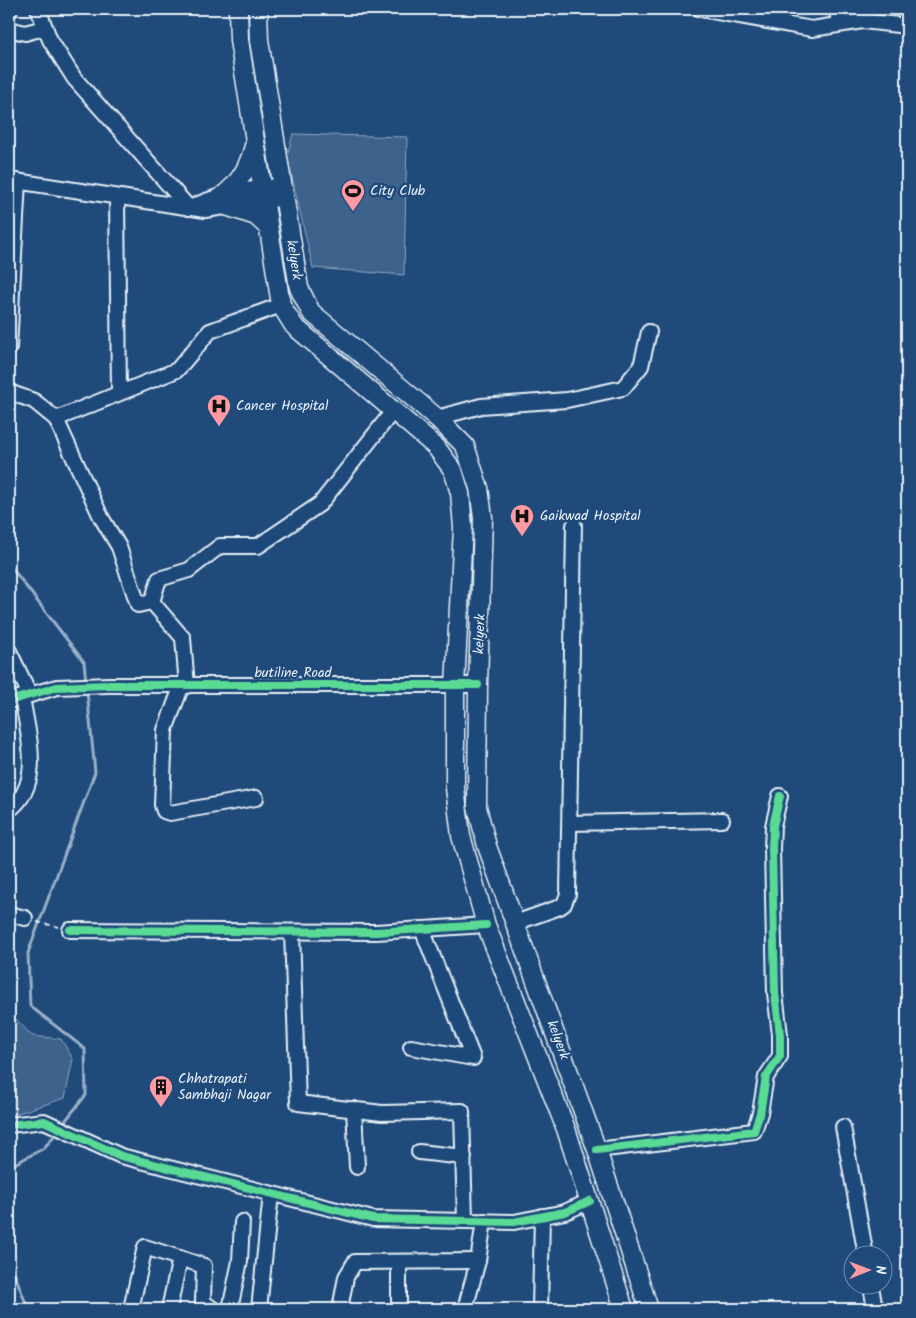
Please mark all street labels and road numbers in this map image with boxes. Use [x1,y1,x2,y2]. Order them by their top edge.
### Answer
street label: kelyerk [280,238,308,282]
street label: kelyerk [468,613,492,655]
street label: butiline Road [254,662,333,684]
street label: kelyerk [541,1017,575,1063]

